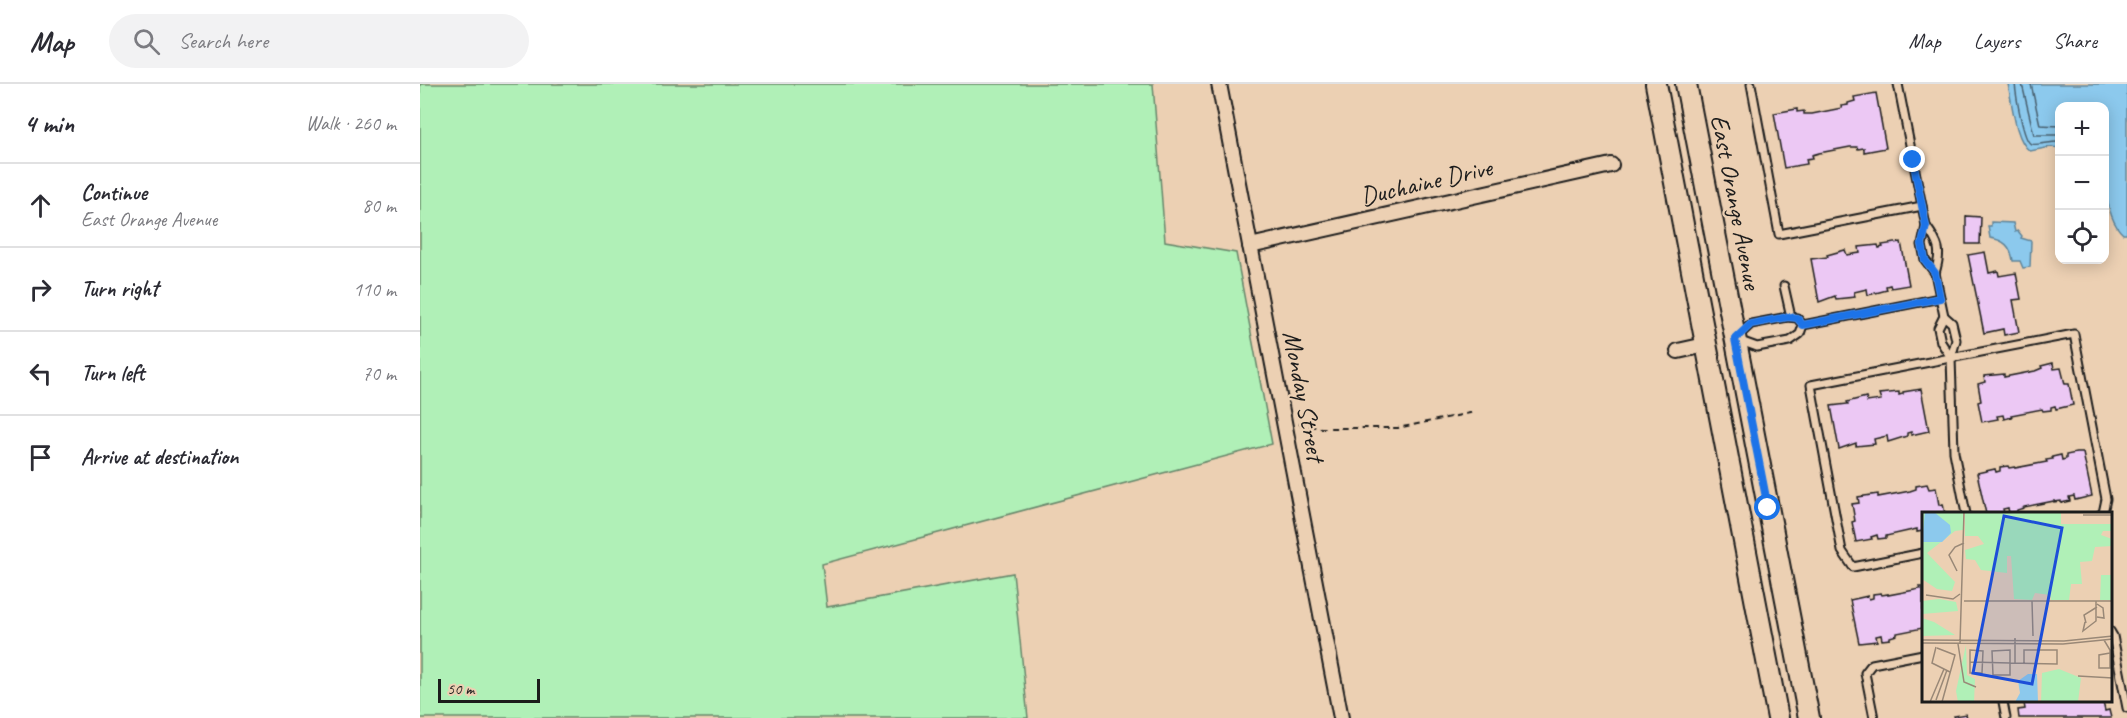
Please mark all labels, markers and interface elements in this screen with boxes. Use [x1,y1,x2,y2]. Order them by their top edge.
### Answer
search box [109,14,529,68]
text: Map [30,24,73,59]
icon: search [130,25,163,58]
text: Search here [178,27,268,55]
text: Map [1908,28,1941,54]
text: Layers [1974,28,2020,54]
text: Share [2053,28,2097,54]
map controls [2055,102,2109,264]
button: + [2055,102,2109,156]
text: 4 min [24,107,74,140]
text: Walk · 260 m [306,111,396,136]
street label: East Orange Avenue [1703,112,1769,294]
route end [1899,146,1925,172]
street label: Duchaine Drive [1357,151,1496,213]
button: − [2055,156,2109,210]
text: Continue [81,179,147,207]
icon: ahead [24,189,57,222]
text: 80 m [362,193,396,218]
text: East Orange Avenue [81,207,217,232]
button: locate [2055,210,2109,264]
icon: right [24,273,57,306]
text: Turn right [81,275,158,303]
text: 110 m [353,277,396,302]
street label: Monday Street [1275,328,1333,467]
icon: left [24,357,57,390]
text: Turn left [81,359,145,387]
text: 70 m [362,361,396,386]
icon: arrive [24,441,57,474]
text: Arrive at destination [81,443,238,471]
route start [1754,494,1780,520]
inset map [1922,512,2112,703]
scale bar [438,676,540,704]
text: 50 m [447,679,474,699]

